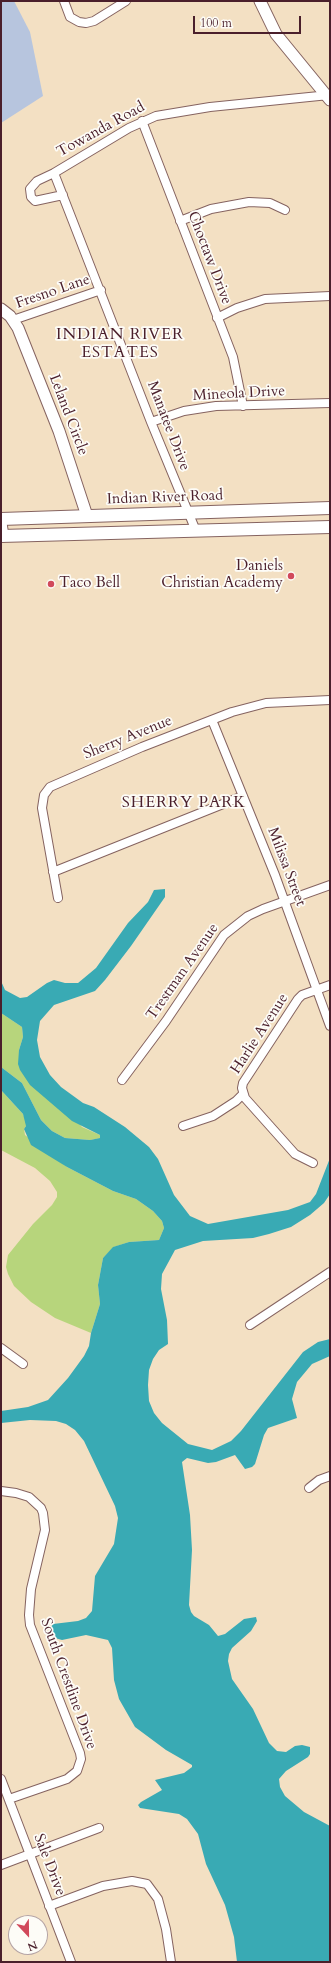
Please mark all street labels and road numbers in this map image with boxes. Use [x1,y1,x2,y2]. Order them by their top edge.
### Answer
street label: Towanda Road [54,98,148,162]
street label: Choctaw Drive [183,209,235,307]
street label: Fresno Lane [13,271,93,313]
street label: Leland Circle [44,372,92,458]
street label: Manatee Drive [143,379,193,473]
street label: Mineola Drive [192,383,286,405]
street label: Indian River Road [107,487,223,509]
street label: Sherry Avenue [81,712,175,764]
street label: Milissa Street [263,825,309,909]
street label: Trestman Avenue [143,920,223,1024]
street label: Harlie Avenue [227,991,293,1077]
street label: South Crestline Drive [36,1616,100,1752]
street label: Sale Drive [29,1831,69,1899]

